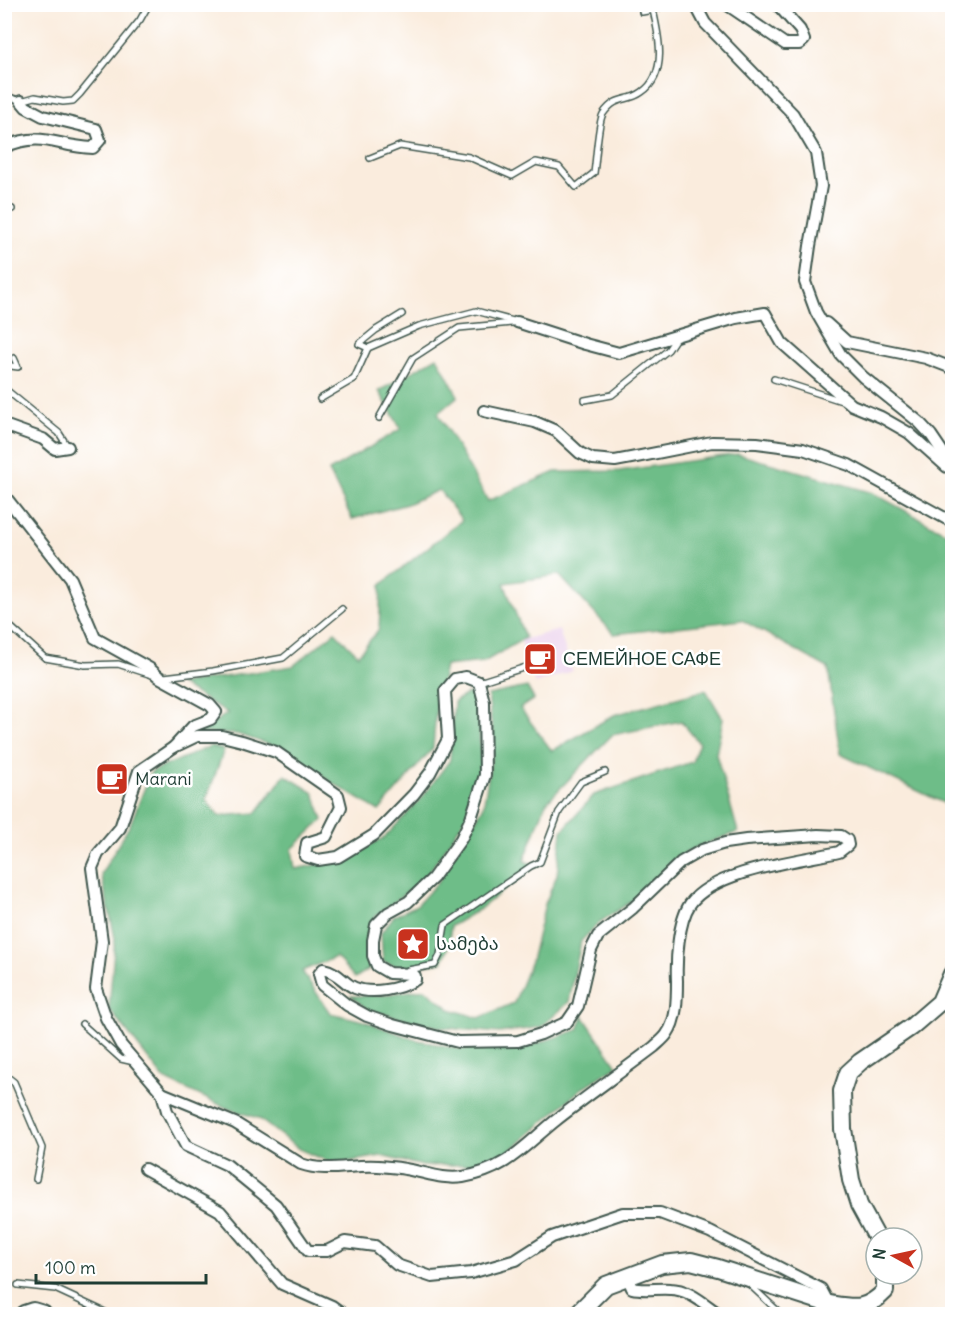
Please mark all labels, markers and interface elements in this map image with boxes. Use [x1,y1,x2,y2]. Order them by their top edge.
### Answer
cafe icon: СЕМЕЙНОЕ САФЕ [522,641,558,677]
place label: СЕМЕЙНОЕ САФЕ [563,647,721,670]
cafe icon: Marani [94,761,130,797]
place label: Marani [135,767,192,790]
place icon: სამება [395,926,431,962]
place label: სამება [436,932,499,955]
north arrow [864,1226,924,1286]
scale bar [36,1247,206,1285]
text: N [868,1247,890,1261]
text: 100 m [45,1256,96,1279]

